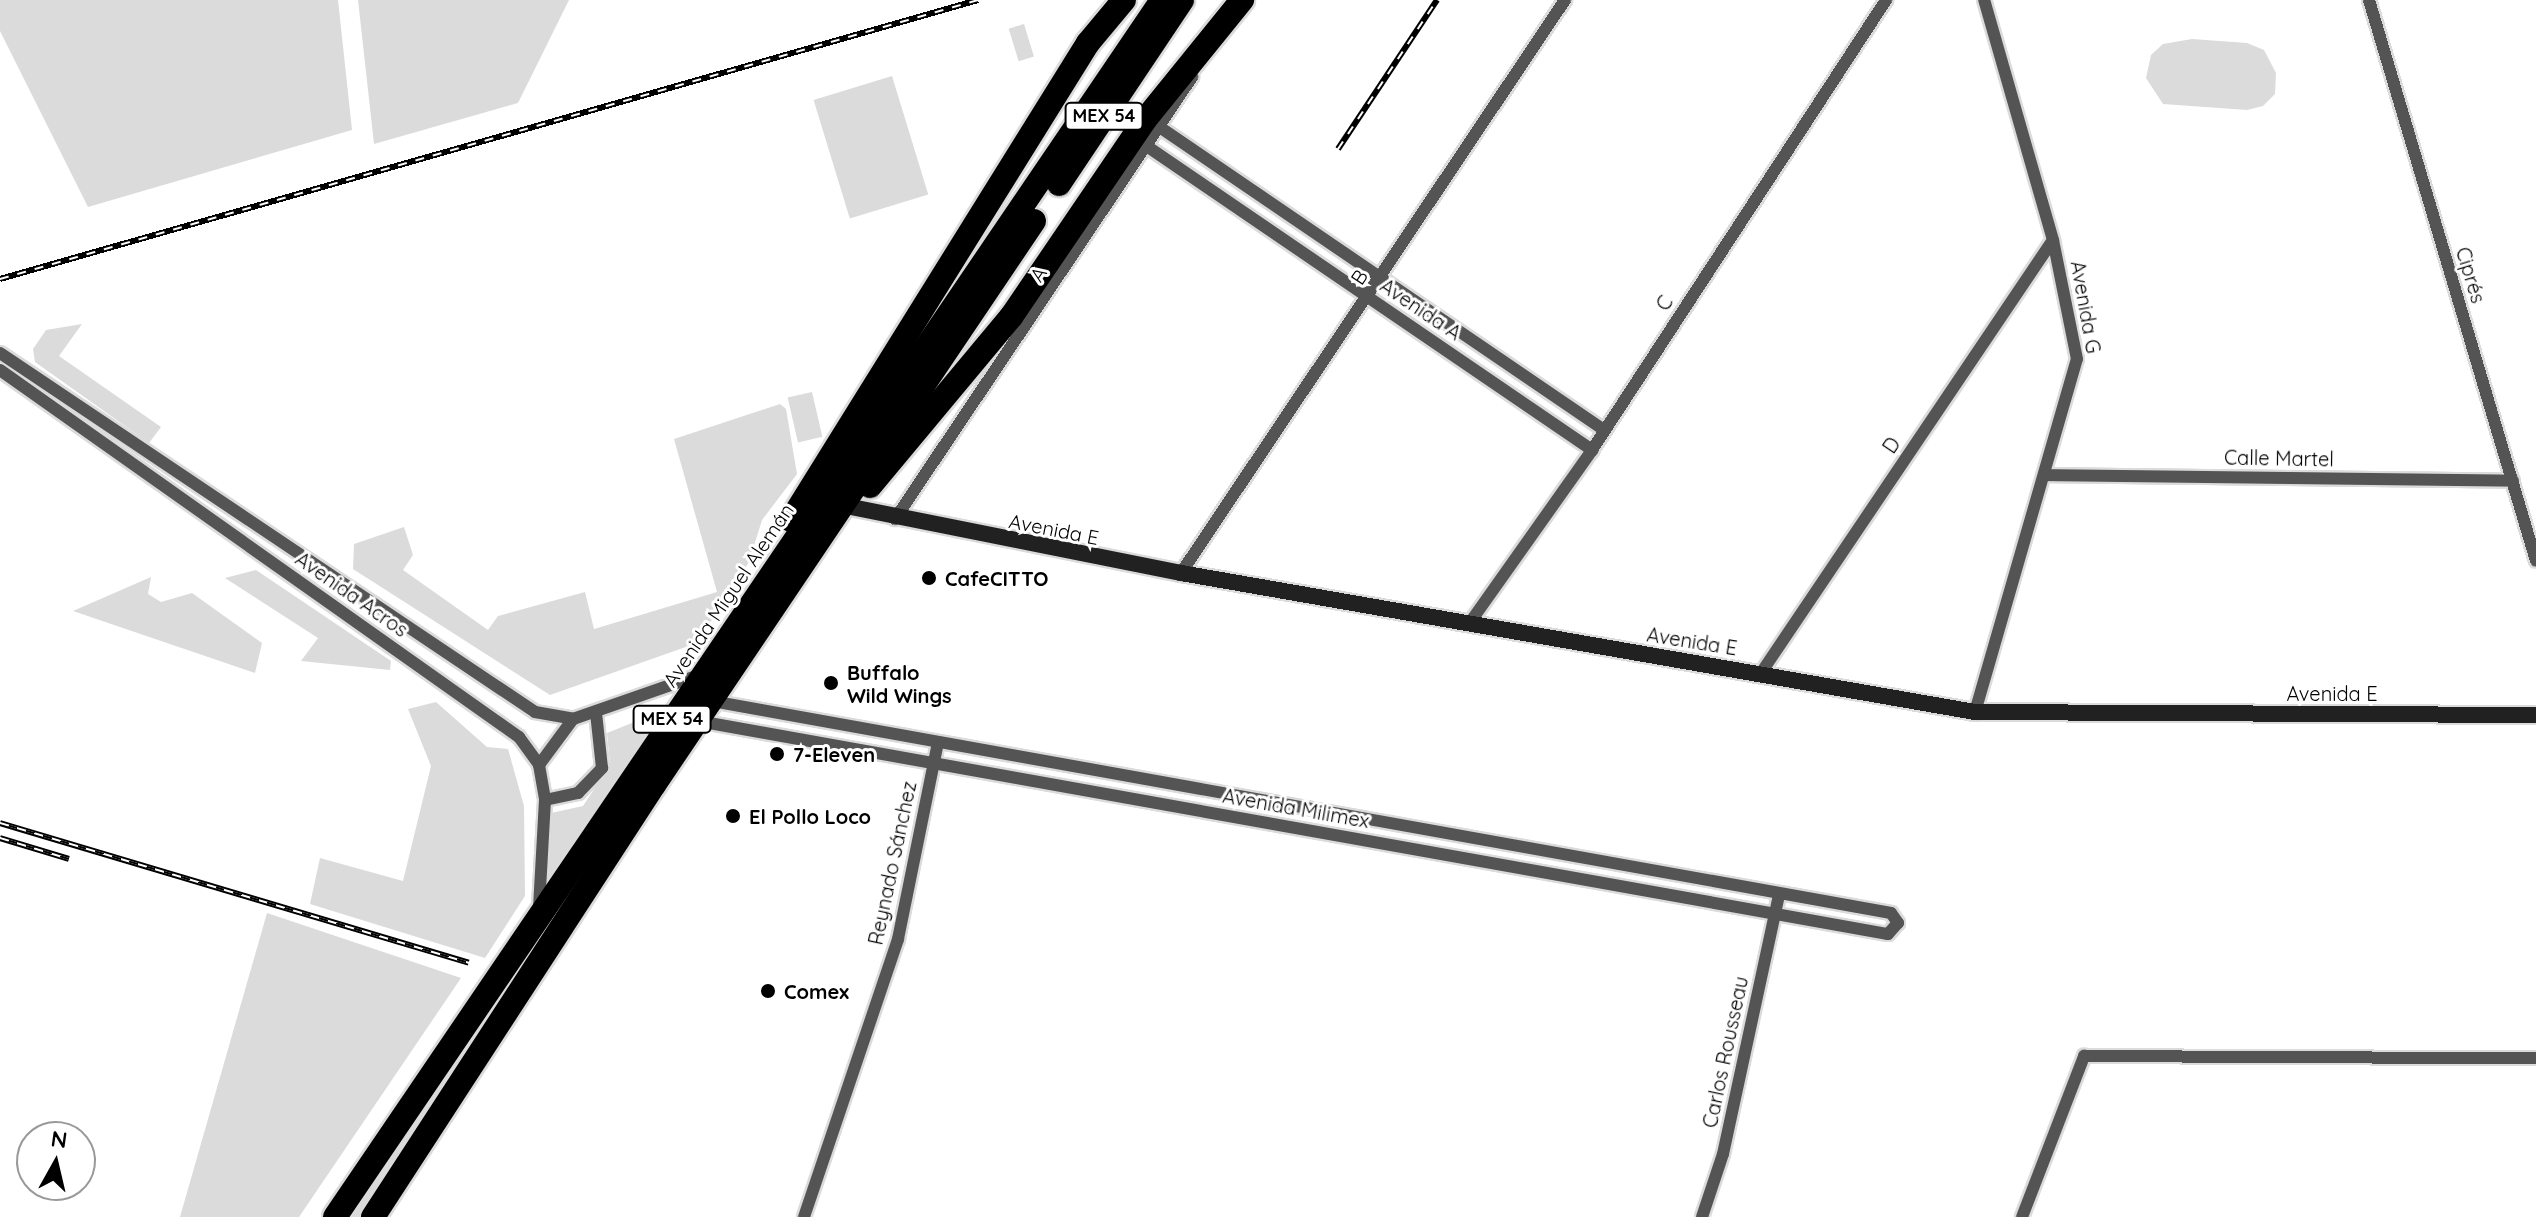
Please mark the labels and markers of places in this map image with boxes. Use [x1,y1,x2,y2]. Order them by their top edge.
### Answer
place label: CafeCITTO [945,566,1048,590]
marker: CafeCITTO [920,569,938,587]
place label: Buffalo Wild Wings [847,660,952,707]
marker: Buffalo Wild Wings [822,674,840,692]
place label: 7-Eleven [793,742,875,766]
marker: 7-Eleven [768,745,786,763]
place label: El Pollo Loco [749,804,871,828]
marker: El Pollo Loco [724,807,742,825]
place label: Comex [784,979,849,1003]
marker: Comex [759,982,777,1000]

